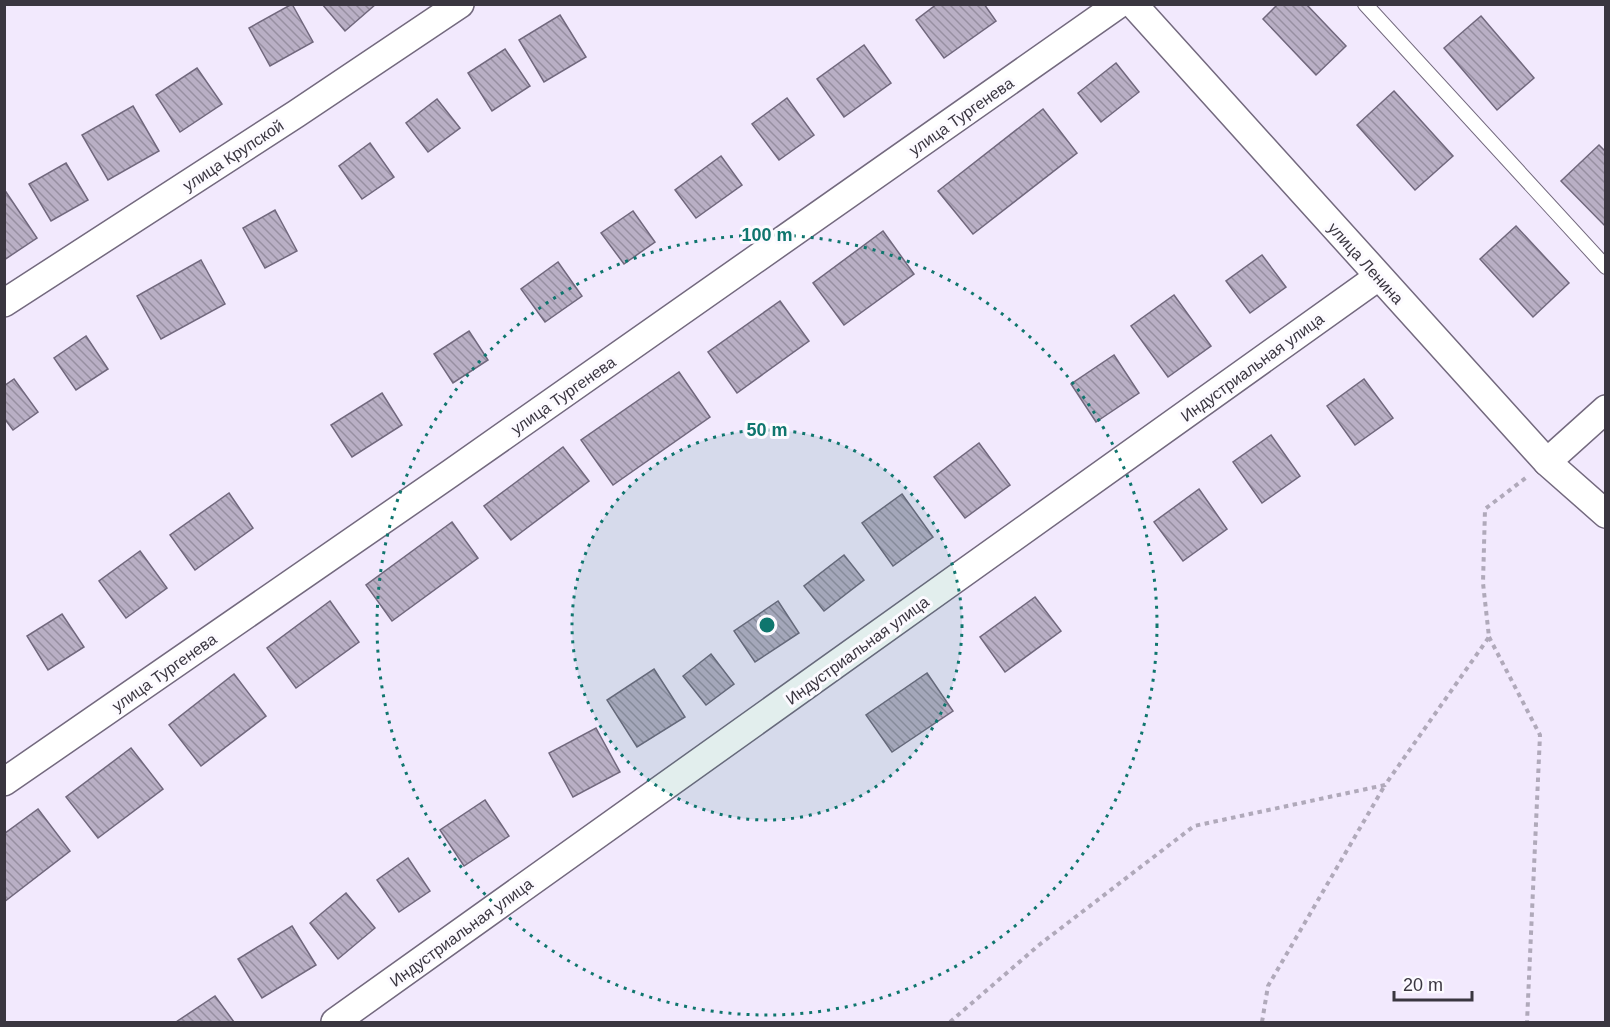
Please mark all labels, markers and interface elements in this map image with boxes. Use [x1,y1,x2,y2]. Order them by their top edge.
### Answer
street label: улица Тургенева [906,74,1017,159]
street label: улица Крупской [180,117,287,194]
street label: улица Ленина [1325,219,1407,307]
text: 100 m [741,225,793,245]
street label: Индустриальная улица [1178,310,1327,425]
street label: улица Тургенева [508,353,619,438]
text: 50 m [746,420,788,440]
street label: Индустриальная улица [783,593,932,708]
centre of rings [757,615,777,635]
street label: улица Тургенева [109,630,220,715]
street label: Индустриальная улица [387,875,536,990]
scale bar [1394,964,1472,1002]
text: 20 m [1403,975,1443,995]

